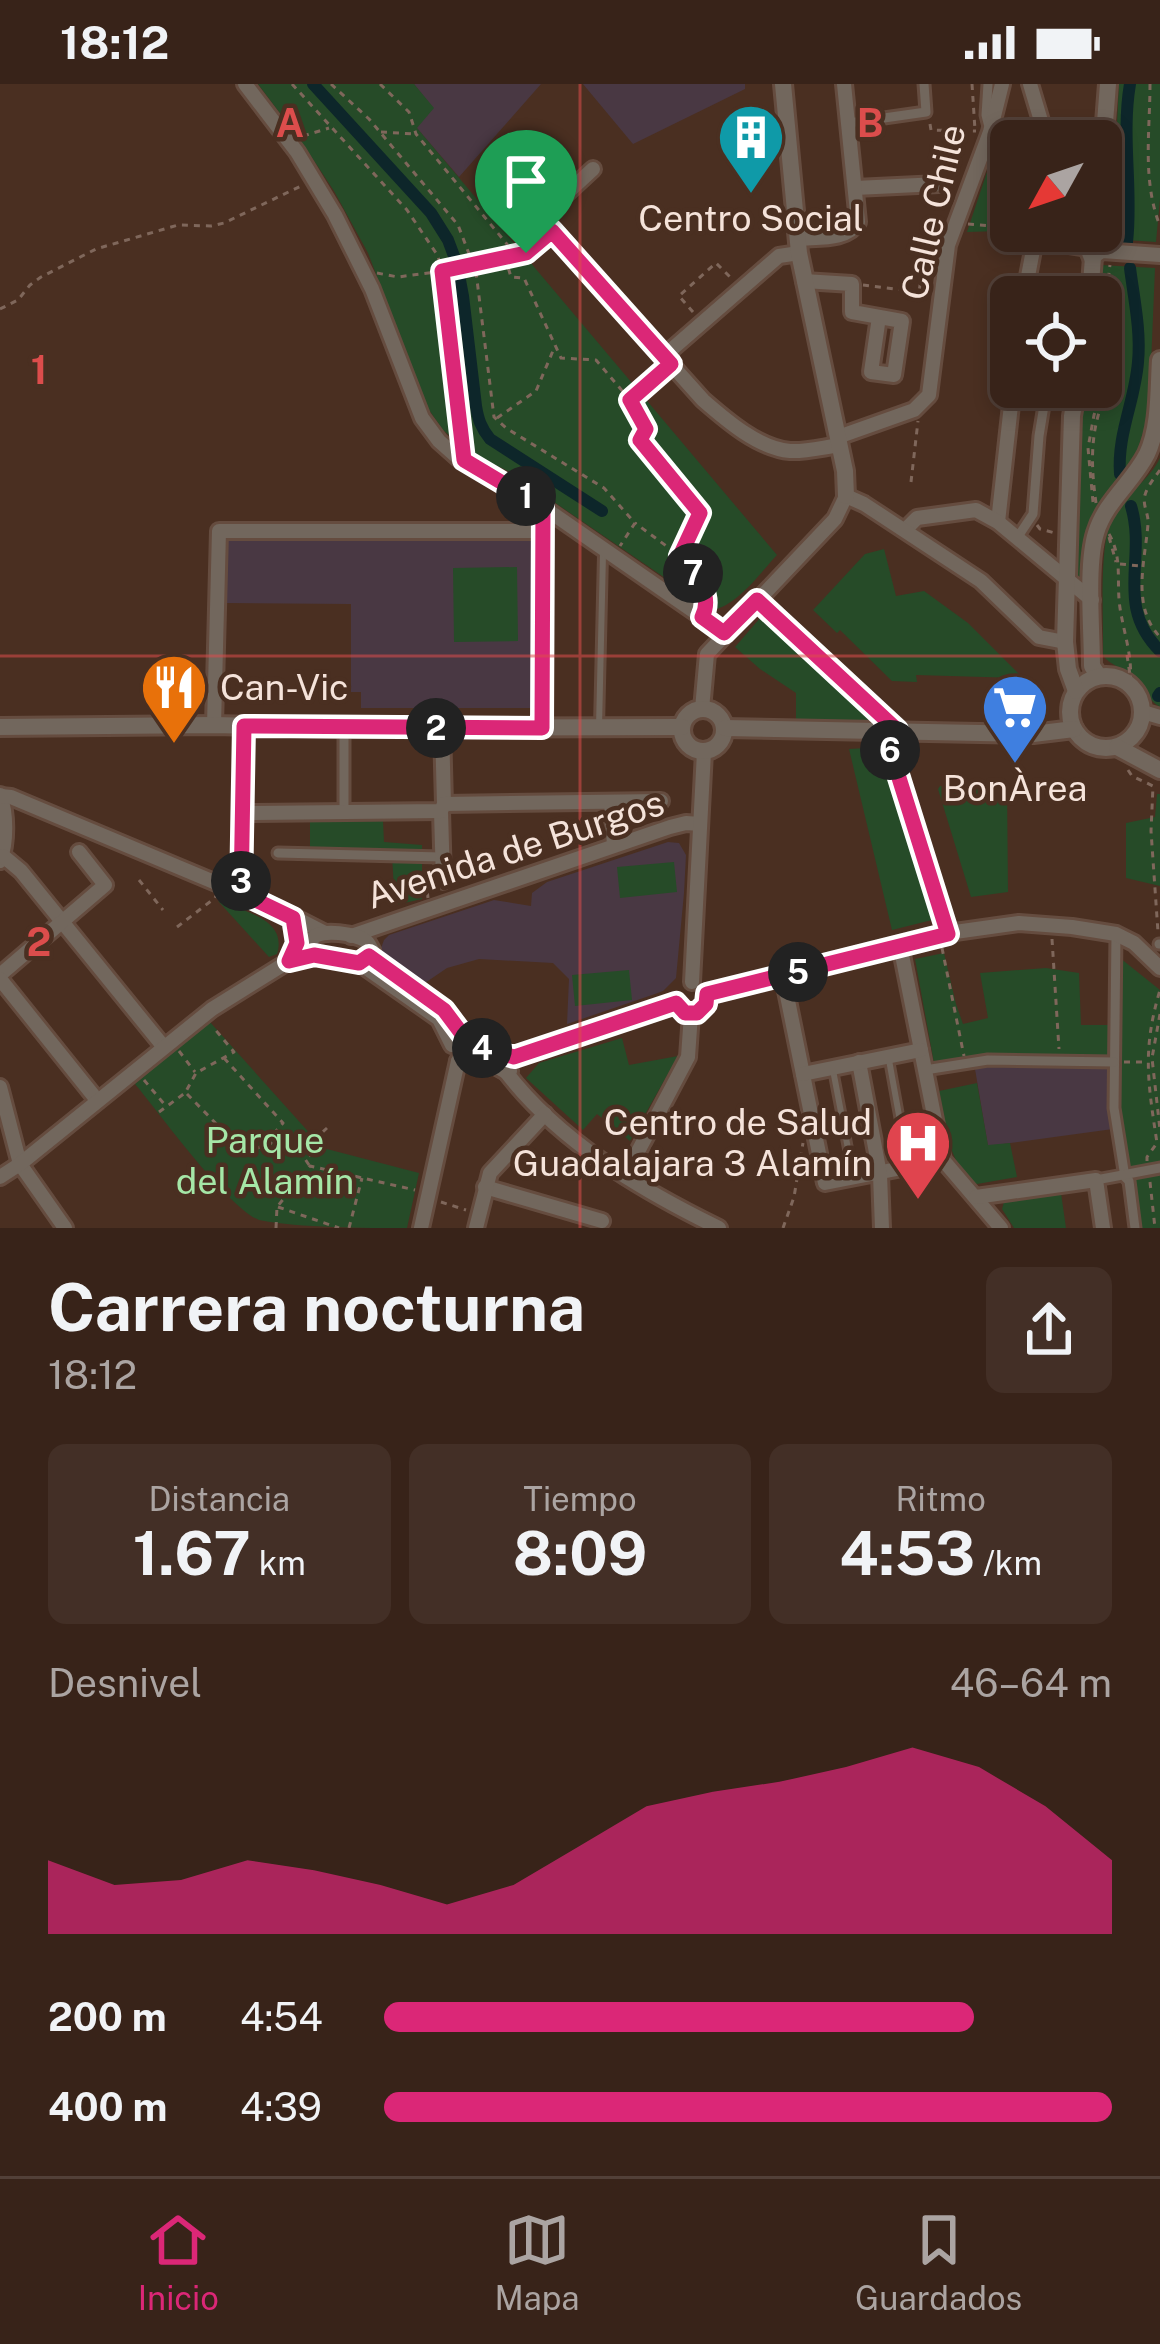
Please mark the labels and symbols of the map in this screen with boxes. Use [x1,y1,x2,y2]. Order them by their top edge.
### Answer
text: A [276,100,304,146]
text: B [857,100,883,146]
building icon: Centro Social [716,102,786,196]
street label: Calle Chile [892,120,974,304]
north arrow [990,120,1122,252]
pin [475,130,577,253]
place label: Centro Social [638,197,864,239]
text: 1 [31,347,47,393]
pin: 1 [496,466,556,526]
pin: 7 [663,543,723,603]
restaurant icon: Can-Vic [139,652,209,746]
place label: Can-Vic [220,666,349,708]
supermarket icon: BonÀrea [980,672,1050,766]
pin: 2 [406,698,466,758]
pin: 6 [860,720,920,780]
place label: BonÀrea [943,767,1087,809]
street label: Avenida de Burgos [361,781,669,917]
pin: 3 [211,851,271,911]
text: 2 [27,919,51,965]
pin: 5 [768,942,828,1002]
pin: 4 [452,1018,512,1078]
place label: Centro de Salud Guadalajara 3 Alamín [513,1101,872,1184]
hospital icon: Centro de Salud Guadalajara 3 Alamín [883,1108,953,1202]
park label: Parque del Alamín [176,1119,354,1202]

